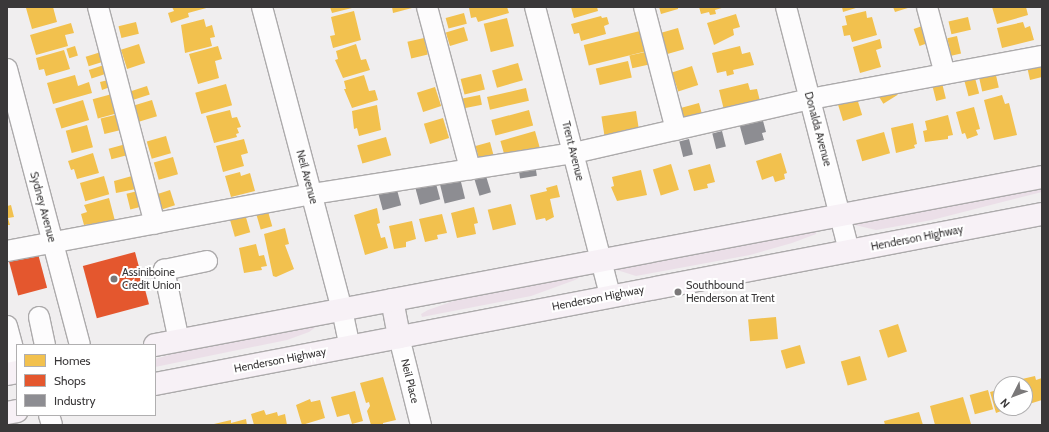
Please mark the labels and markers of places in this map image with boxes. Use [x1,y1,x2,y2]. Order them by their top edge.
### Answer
place label: Assiniboine Credit Union [122,266,181,292]
marker: Assiniboine Credit Union [109,274,119,284]
place label: Southbound Henderson at Trent [686,279,775,305]
marker: Southbound Henderson at Trent [673,287,683,297]

